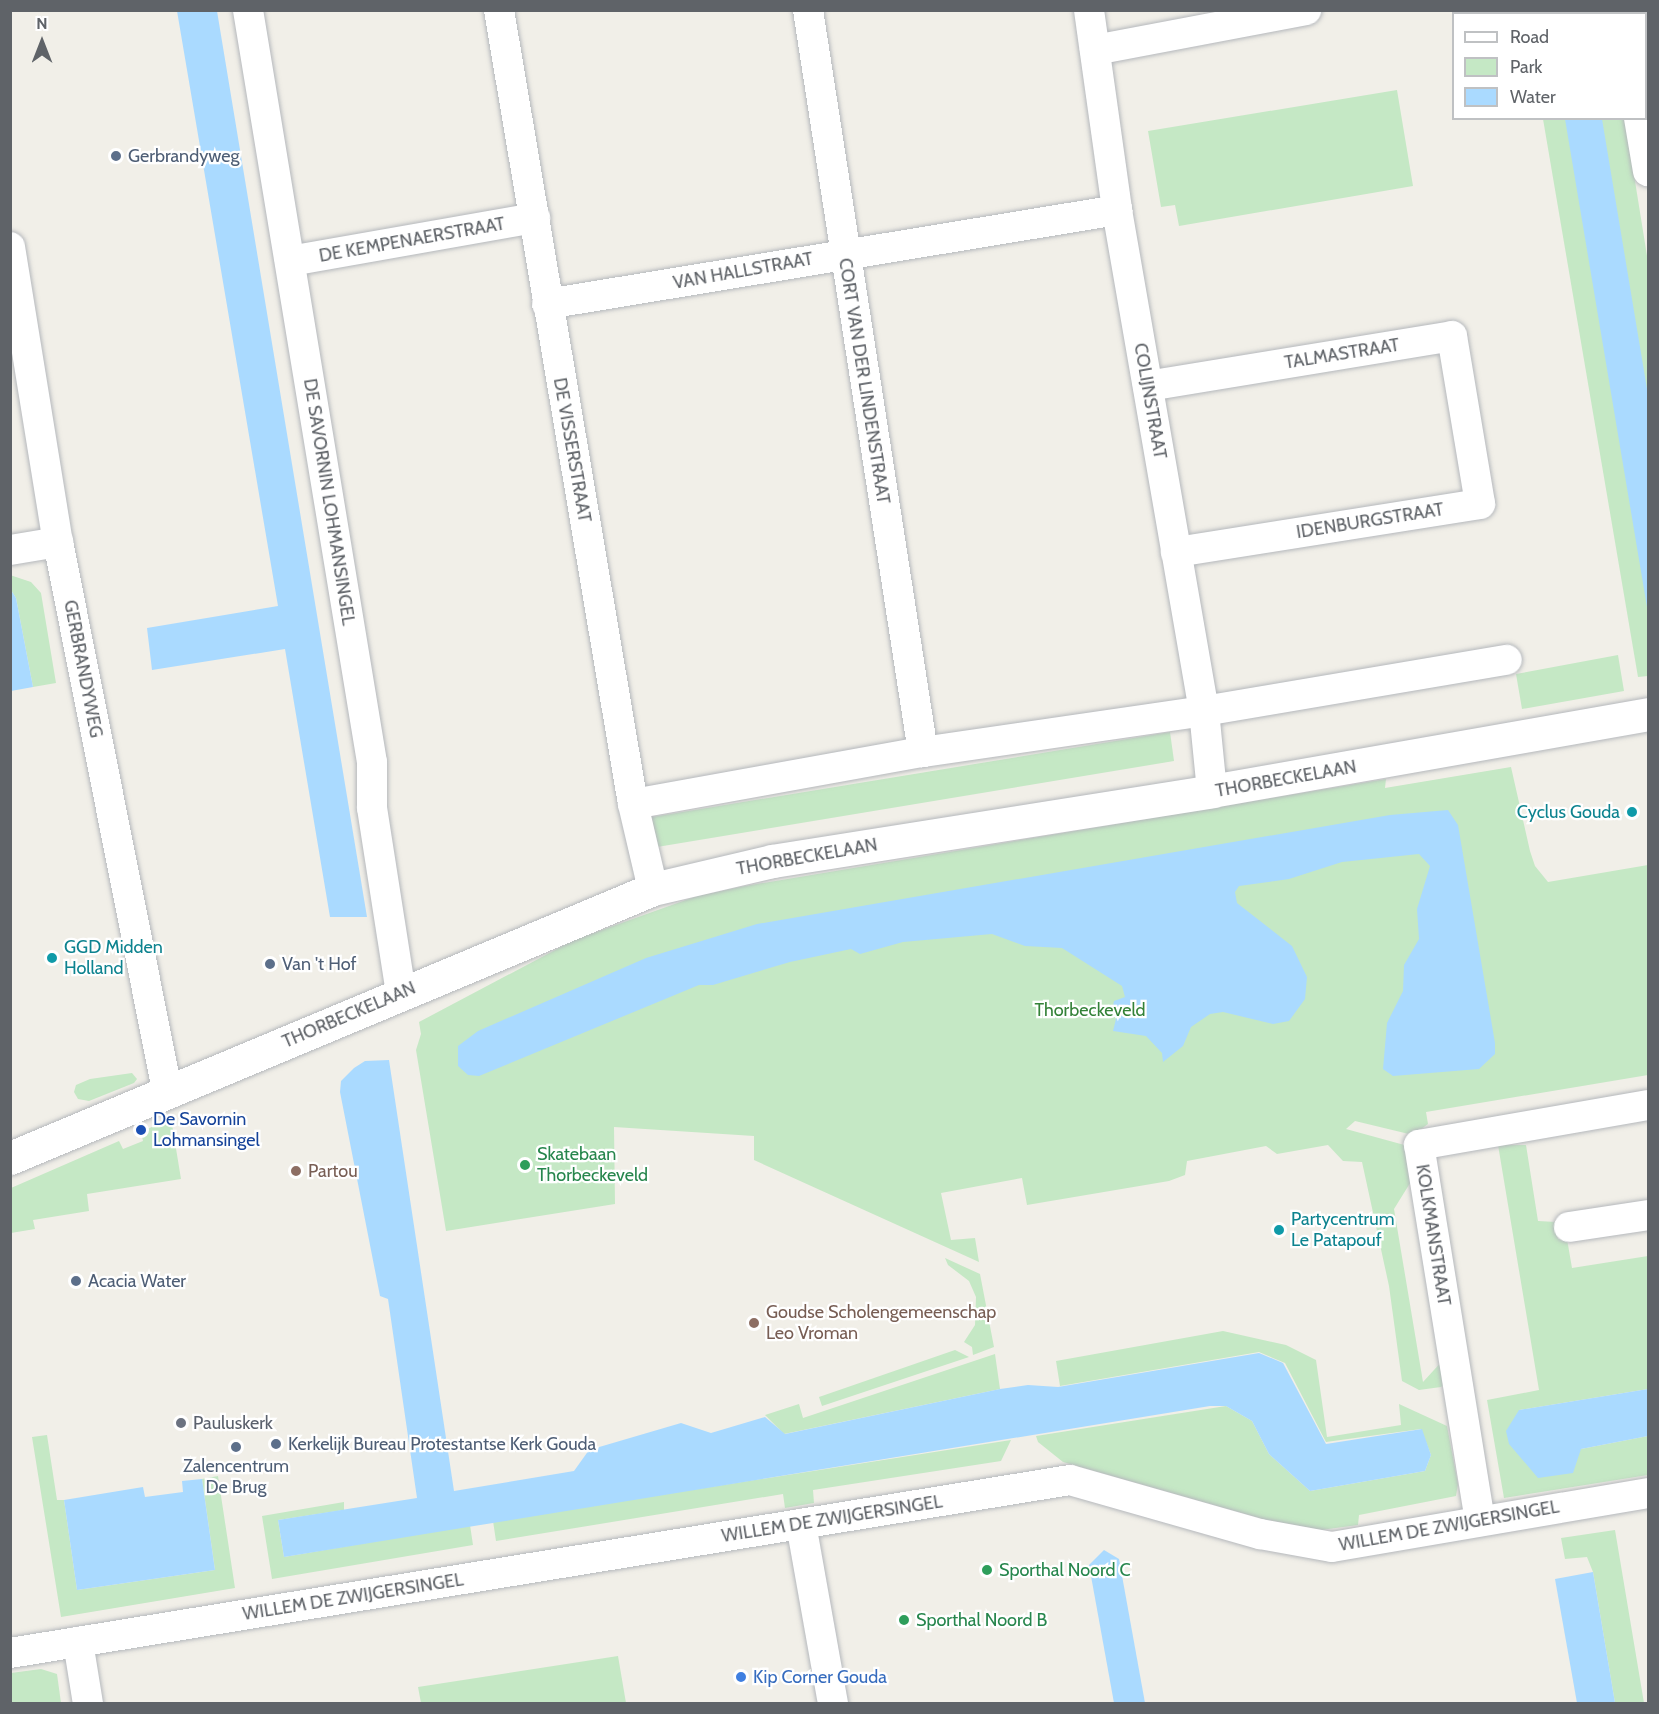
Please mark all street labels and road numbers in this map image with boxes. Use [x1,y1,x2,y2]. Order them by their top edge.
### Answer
street label: DE KEMPENAERSTRAAT [317,213,507,267]
street label: VAN HALLSTRAAT [671,248,815,294]
street label: CORT VAN DER LINDENSTRAAT [834,257,894,505]
street label: TALMASTRAAT [1283,334,1401,374]
street label: COLIJNSTRAAT [1129,341,1171,461]
street label: DE VISSERSTRAAT [549,376,595,524]
street label: DE SAVORNIN LOHMANSINGEL [299,377,359,627]
street label: IDENBURGSTRAAT [1295,499,1445,543]
street label: GERBRANDYWEG [59,598,107,740]
street label: THORBECKELAAN [1214,756,1358,802]
street label: THORBECKELAAN [735,834,879,880]
street label: THORBECKELAAN [279,977,419,1053]
street label: KOLKMANSTRAAT [1411,1163,1455,1307]
street label: WILLEM DE ZWIJGERSINGEL [720,1491,944,1547]
street label: WILLEM DE ZWIJGERSINGEL [1337,1496,1561,1556]
street label: WILLEM DE ZWIJGERSINGEL [241,1569,465,1625]

